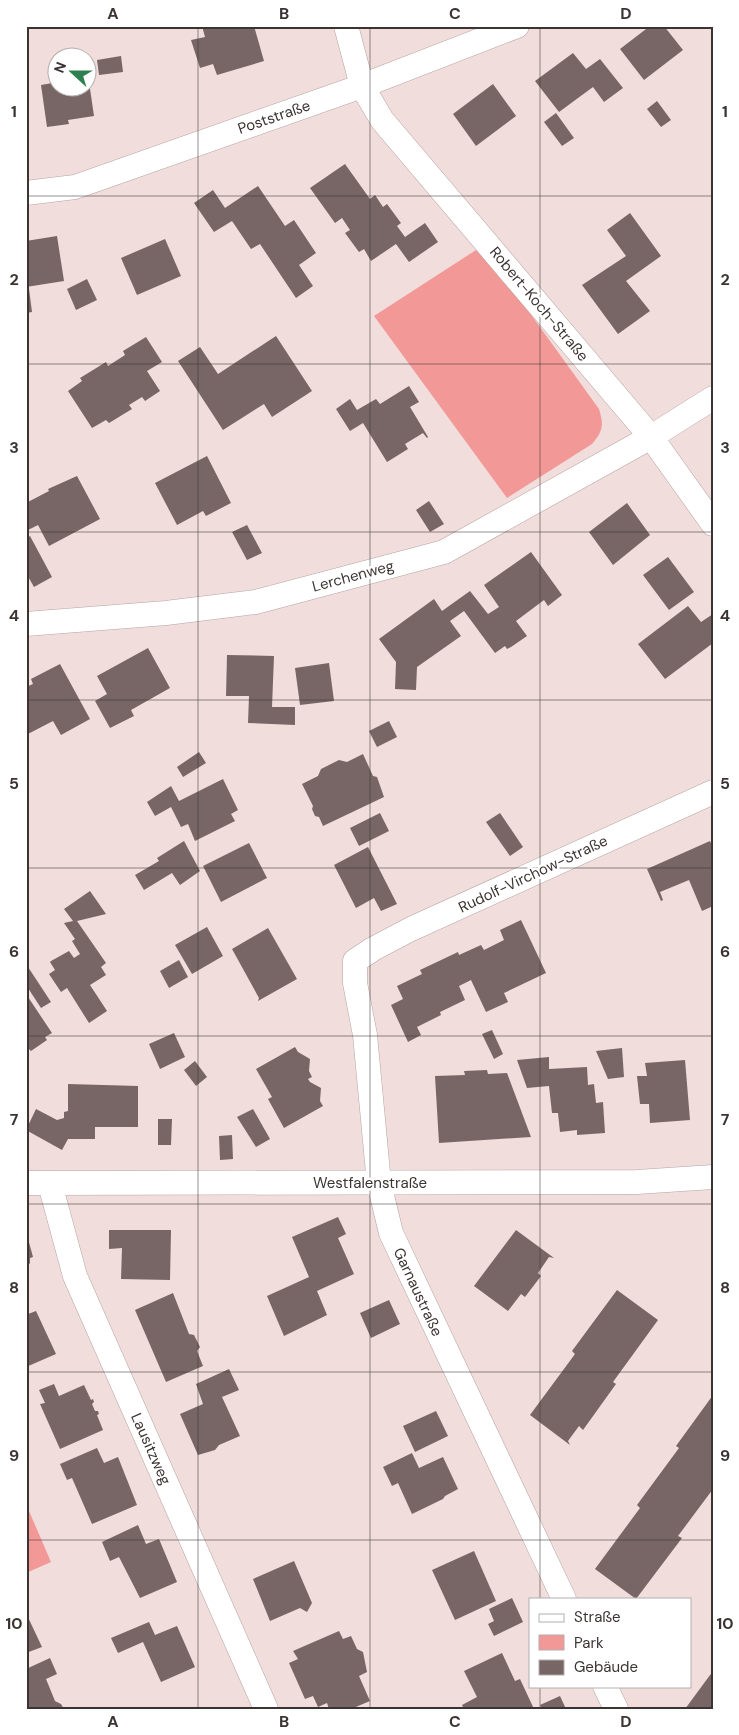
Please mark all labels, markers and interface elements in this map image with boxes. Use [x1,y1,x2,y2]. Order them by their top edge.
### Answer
text: A [107,3,119,24]
text: B [279,3,289,24]
text: C [449,3,461,24]
text: D [620,3,632,24]
north arrow [48,48,98,98]
text: N [50,59,70,75]
street label: Poststraße [235,95,313,139]
text: 1 [11,101,17,122]
text: 1 [722,101,728,122]
street label: Robert-Koch-Straße [485,242,593,366]
text: 2 [9,269,19,290]
text: 2 [720,269,730,290]
text: 3 [9,437,19,458]
text: 3 [720,437,730,458]
street label: Lerchenweg [310,556,396,596]
text: 4 [9,605,19,626]
text: 4 [720,605,730,626]
text: 5 [9,773,19,794]
text: 5 [720,773,730,794]
street label: Rudolf-Virchow-Straße [455,831,611,917]
text: 6 [9,941,19,962]
text: 6 [720,941,730,962]
text: 7 [10,1109,19,1130]
text: 7 [721,1109,730,1130]
street label: Westfalenstraße [313,1173,427,1193]
street label: Garnaustraße [389,1245,447,1339]
text: 8 [9,1277,19,1298]
text: 8 [720,1277,730,1298]
street label: Lausitzweg [126,1410,176,1488]
text: 9 [9,1445,19,1466]
text: 9 [720,1445,730,1466]
legend [529,1598,692,1688]
text: Straße [574,1607,621,1627]
text: 10 [5,1613,23,1634]
text: 10 [716,1613,734,1634]
text: Park [574,1633,604,1653]
text: Gebäude [574,1657,638,1677]
text: A [107,1711,119,1732]
text: B [279,1711,289,1732]
text: C [449,1711,461,1732]
text: D [620,1711,632,1732]

